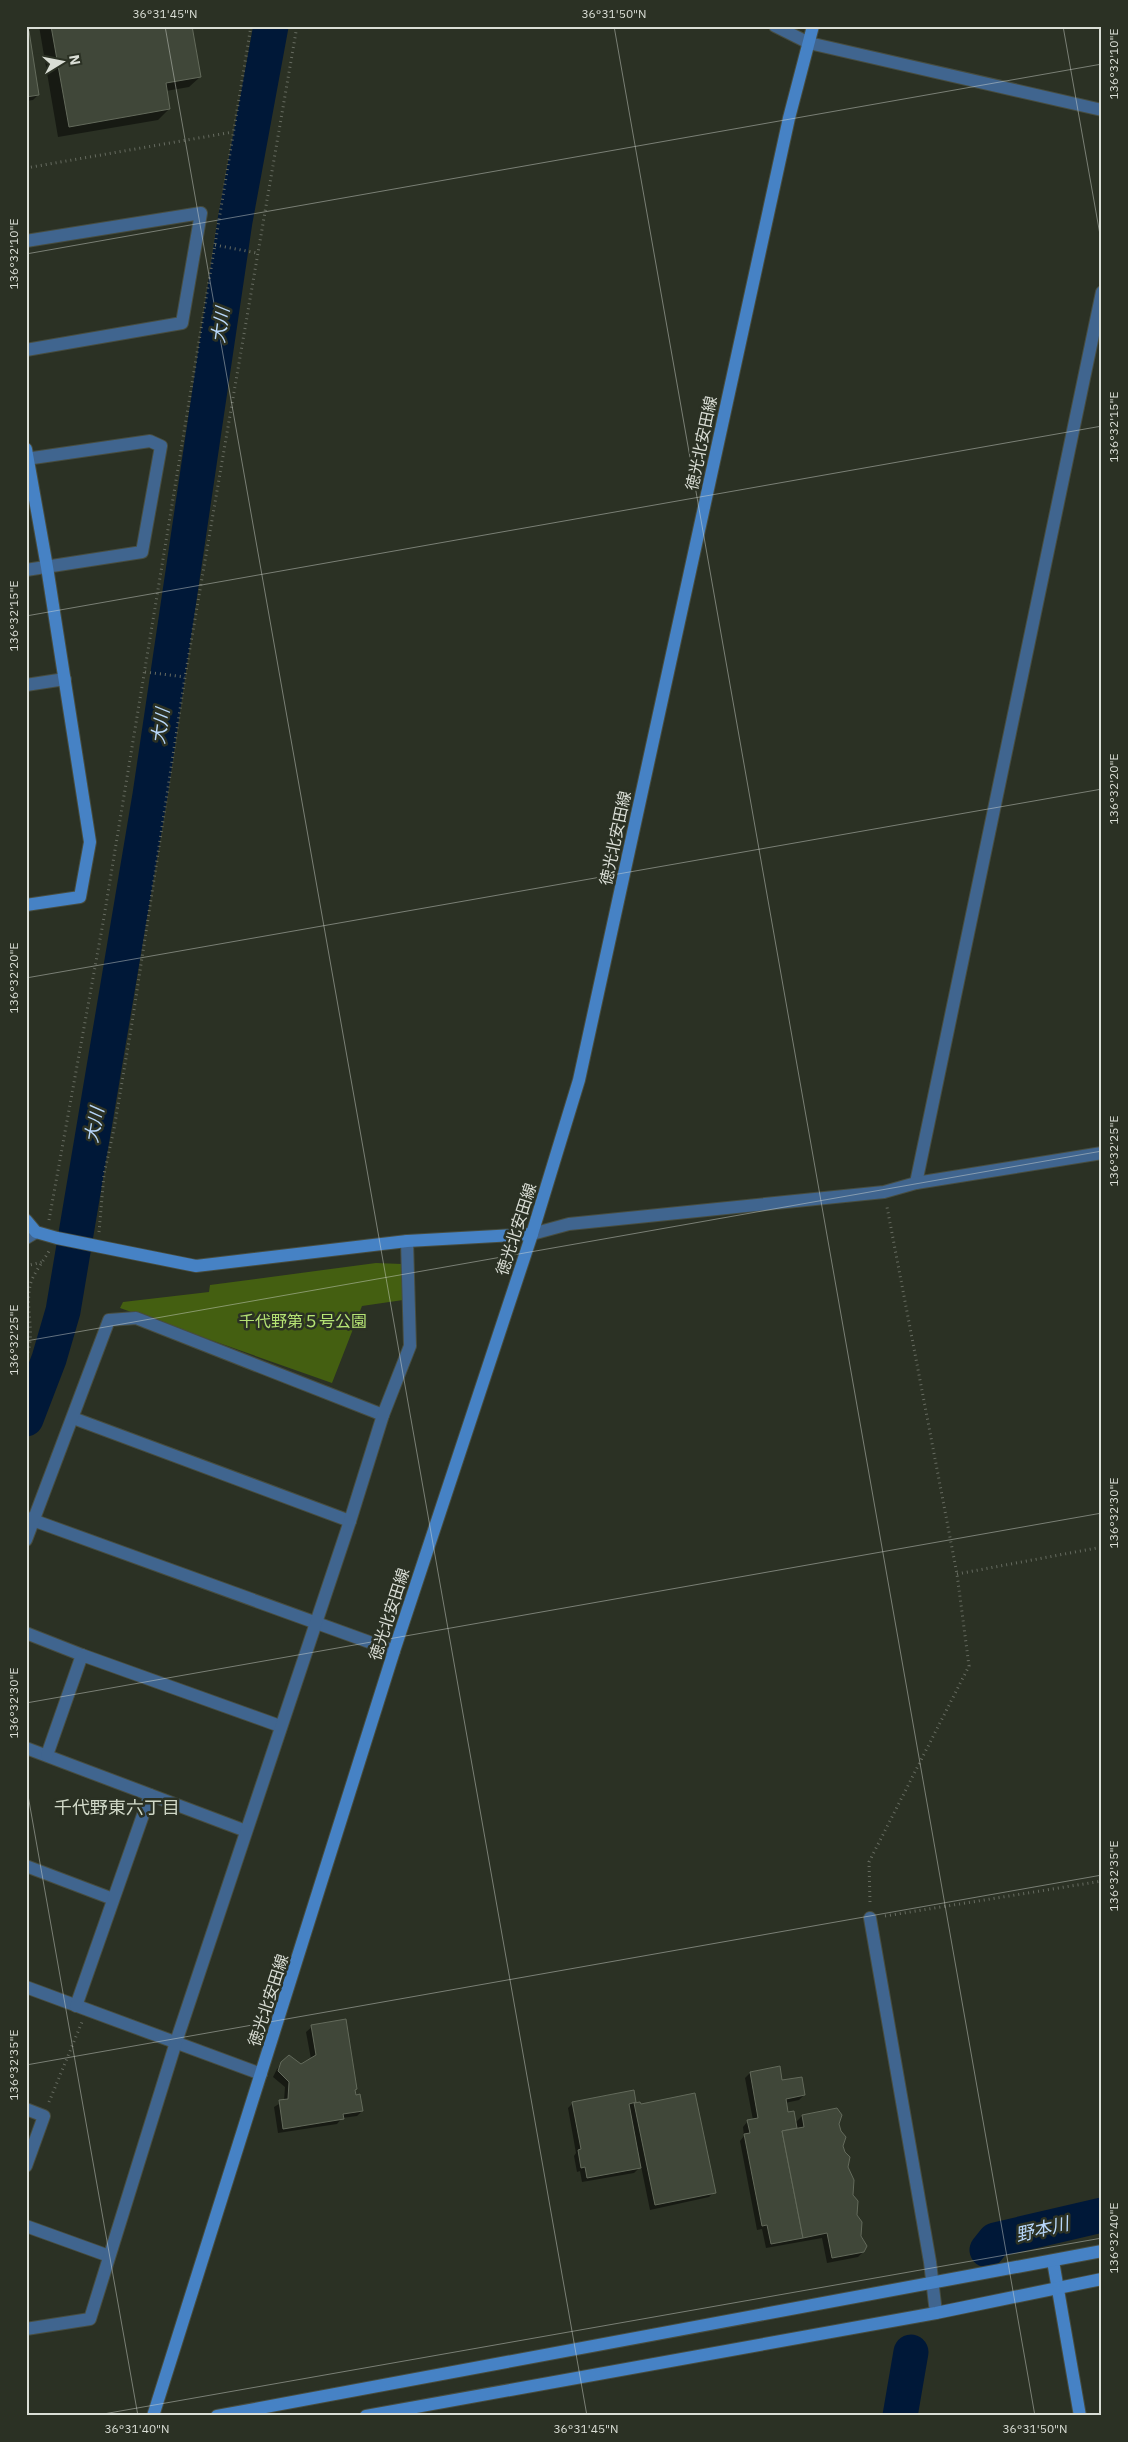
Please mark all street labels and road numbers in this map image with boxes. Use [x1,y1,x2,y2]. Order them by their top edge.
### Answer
street label: 徳光北安田線 [681,394,721,492]
street label: 徳光北安田線 [595,789,635,887]
street label: 徳光北安田線 [492,1180,540,1278]
street label: 徳光北安田線 [365,1565,413,1663]
street label: 徳光北安田線 [244,1951,292,2049]

